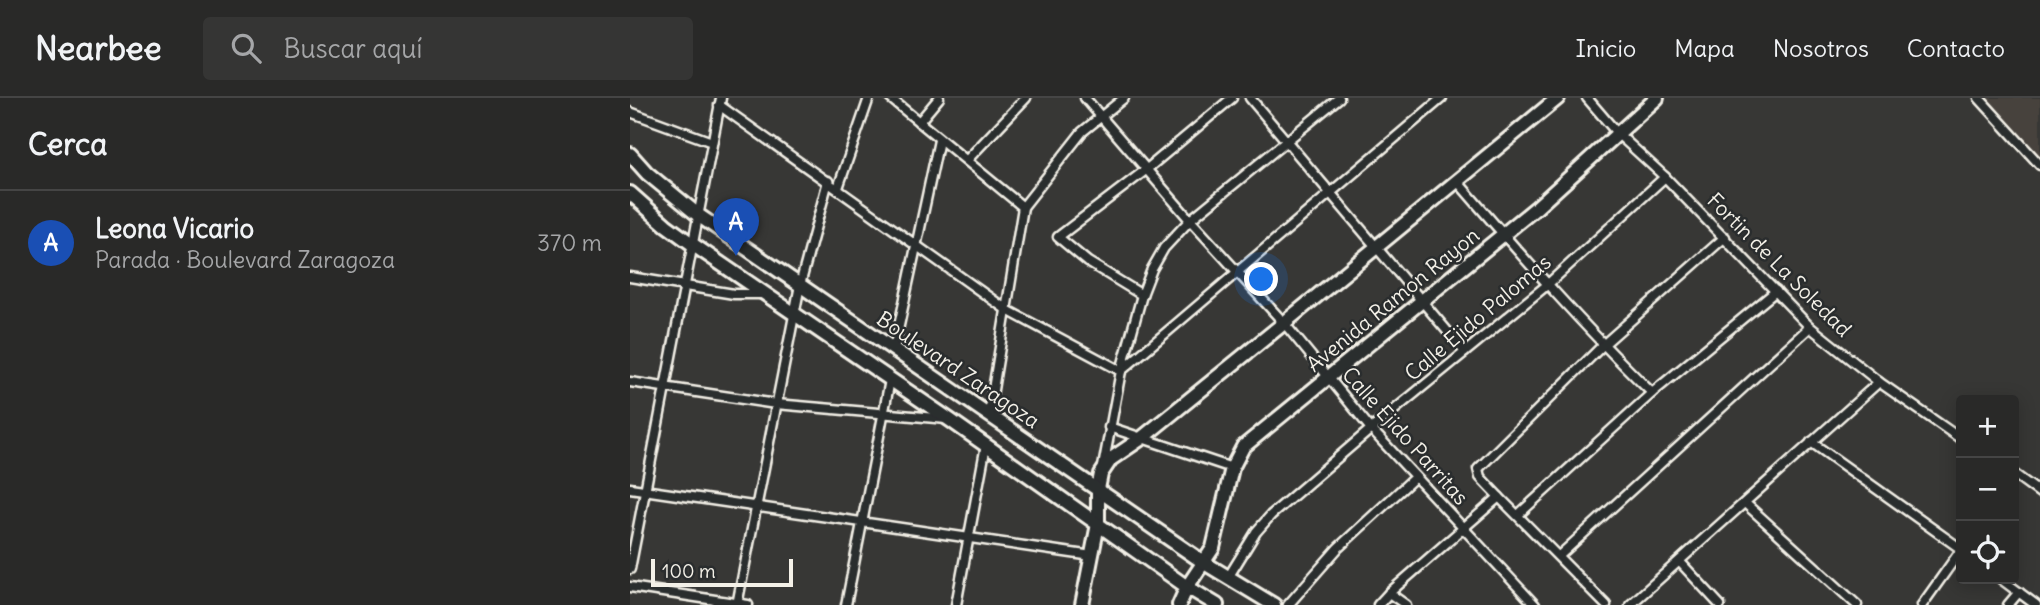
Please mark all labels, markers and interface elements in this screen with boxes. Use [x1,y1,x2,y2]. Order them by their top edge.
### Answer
search box [203,17,693,80]
text: Nearbee [35,27,161,69]
icon: search [227,29,265,67]
text: Buscar aquí [283,32,422,65]
text: Inicio [1576,33,1636,63]
text: Mapa [1674,33,1735,63]
text: Nosotros [1773,33,1869,63]
text: Contacto [1907,33,2005,63]
text: Cerca [28,125,107,163]
street label: Fortin de La Soledad [1701,187,1857,343]
pin: A [713,198,759,256]
text: Leona Vicario [95,212,254,245]
street label: Avenida Ramon Rayon [1301,222,1485,378]
text: A [44,228,58,257]
text: 370 m [537,228,602,257]
text: Parada · Boulevard Zaragoza [95,245,395,274]
street label: Calle Ejido Palomas [1399,249,1556,387]
your location [1244,262,1278,296]
street label: Boulevard Zaragoza [872,305,1045,434]
street label: Calle Ejido Parritas [1336,361,1475,510]
map controls [1956,395,2019,584]
button: + [1956,395,2019,458]
button: − [1956,458,2019,521]
button: locate [1956,521,2019,584]
scale bar [651,556,793,588]
text: 100 m [662,559,716,583]

